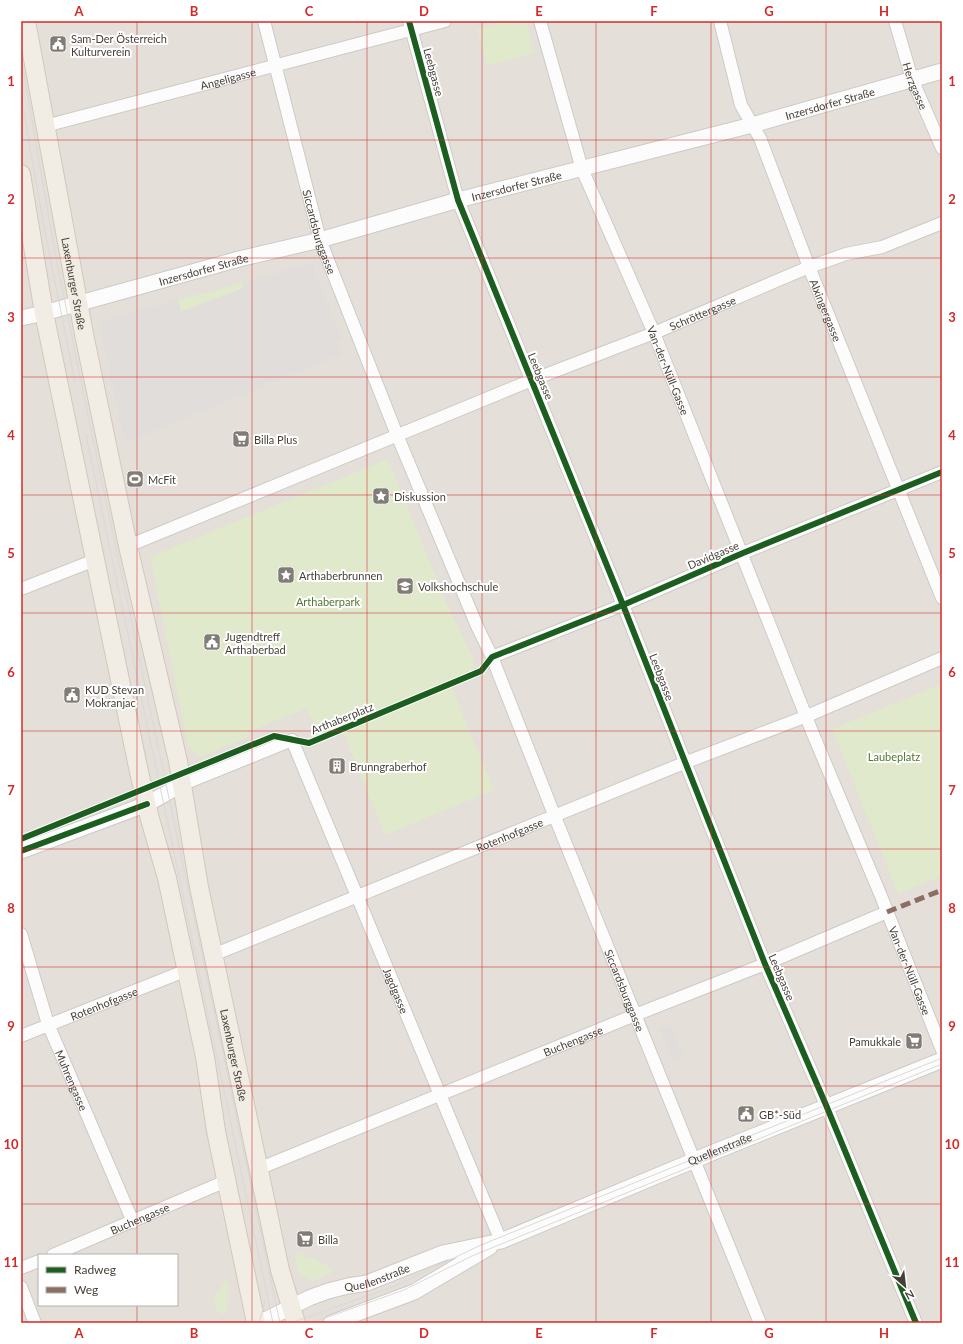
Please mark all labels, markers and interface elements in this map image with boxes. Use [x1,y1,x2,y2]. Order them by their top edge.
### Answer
text: A [73,3,84,19]
text: B [190,3,199,19]
text: C [305,3,314,19]
text: D [419,3,429,19]
text: E [535,3,543,19]
text: F [650,3,658,19]
text: G [764,3,774,19]
text: H [879,3,889,19]
place label: Sam-Der Österreich Kulturverein [71,32,167,58]
public building icon: Sam-Der Österreich Kulturverein [48,34,68,54]
street label: Leebgasse [421,46,447,98]
street label: Herzgasse [901,61,931,111]
street label: Angeligasse [199,64,257,92]
text: 1 [7,73,15,89]
text: 1 [948,73,956,89]
street label: Inzersdorfer Straße [784,84,876,122]
street label: Inzersdorfer Straße [470,167,563,203]
street label: Siccardsburggasse [301,188,339,276]
text: 2 [7,191,15,207]
text: 2 [948,191,956,207]
street label: Laxenburger Straße [60,236,90,331]
street label: Inzersdorfer Straße [157,250,250,287]
street label: Alxingergasse [808,277,845,343]
street label: Schröttergasse [667,292,738,332]
text: 3 [7,309,15,325]
text: 3 [948,309,956,325]
street label: Van-der-Nüll-Gasse [645,324,692,417]
street label: Leebgasse [526,351,556,402]
text: 4 [7,427,15,443]
text: 4 [948,427,956,443]
supermarket icon: Billa Plus [231,429,251,449]
place label: Billa Plus [254,433,297,446]
sports icon: McFit [125,469,145,489]
place label: McFit [148,473,176,486]
place icon: Diskussion [371,486,391,506]
place label: Diskussion [394,490,446,503]
street label: Davidgasse [685,538,741,572]
text: 5 [7,545,15,561]
text: 5 [948,545,956,561]
place icon: Arthaberbrunnen [276,565,296,585]
place label: Arthaberbrunnen [299,569,382,582]
school or university icon: Volkshochschule [395,576,415,596]
place label: Volkshochschule [418,580,498,593]
park label: Arthaberpark [296,595,360,608]
place label: Jugendtreff Arthaberbad [225,630,286,656]
public building icon: Jugendtreff Arthaberbad [202,632,222,652]
street label: Leebgasse [647,652,677,703]
text: 6 [7,664,15,680]
text: 6 [948,664,956,680]
place label: KUD Stevan Mokranjac [85,683,144,709]
public building icon: KUD Stevan Mokranjac [62,685,82,705]
street label: Arthaberplatz [309,700,375,736]
park label: Laubeplatz [868,750,920,763]
building icon: Brunngraberhof [327,756,347,776]
place label: Brunngraberhof [350,760,427,773]
text: 7 [7,782,15,798]
text: 7 [948,782,956,798]
street label: Rotenhofgasse [474,815,545,854]
text: 8 [7,900,15,916]
text: 8 [948,900,956,916]
street label: Van-der-Nüll-Gasse [887,924,934,1017]
street label: Siccardsburggasse [603,947,648,1033]
street label: Leebgasse [766,952,798,1003]
street label: Jagdgasse [381,966,412,1015]
street label: Rotenhofgasse [68,984,139,1022]
street label: Laxenburger Straße [218,1008,251,1102]
text: 9 [7,1018,15,1034]
text: 9 [948,1018,956,1034]
street label: Buchengasse [541,1022,605,1058]
supermarket icon: Pamukkale [904,1031,924,1051]
place label: Pamukkale [849,1035,901,1048]
street label: Muhrengasse [53,1048,91,1113]
public building icon: GB*-Süd [736,1104,756,1124]
place label: GB*-Süd [759,1108,801,1121]
street label: Quellenstraße [685,1129,754,1167]
text: 10 [3,1136,19,1152]
text: 10 [944,1136,960,1152]
street label: Buchengasse [108,1200,171,1236]
supermarket icon: Billa [295,1229,315,1249]
place label: Billa [318,1233,338,1246]
text: 11 [3,1254,19,1270]
legend [38,1254,178,1306]
text: 11 [944,1254,960,1270]
street label: Quellenstraße [343,1260,411,1293]
text: Radweg [74,1262,116,1277]
north arrow [885,1266,925,1306]
text: Weg [74,1282,98,1297]
text: N [903,1288,917,1303]
text: A [73,1325,84,1341]
text: B [190,1325,199,1341]
text: C [305,1325,314,1341]
text: D [419,1325,429,1341]
text: E [535,1325,543,1341]
text: F [650,1325,658,1341]
text: G [764,1325,774,1341]
text: H [879,1325,889,1341]

